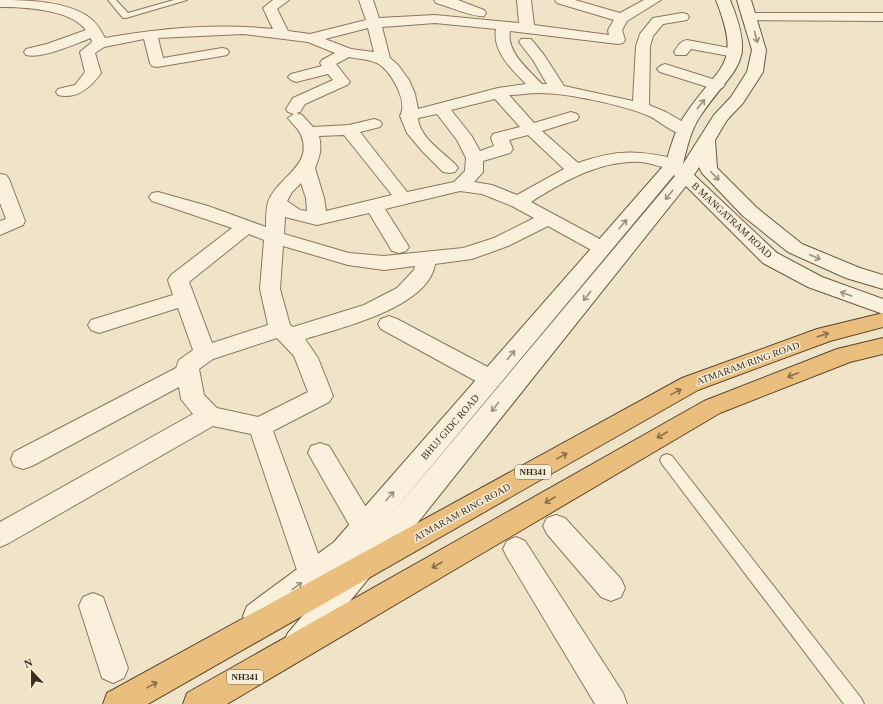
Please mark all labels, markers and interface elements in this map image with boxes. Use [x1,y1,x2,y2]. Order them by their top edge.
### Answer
one-way arrow [753,30,760,43]
one-way arrow [697,99,706,109]
one-way arrow [710,171,720,181]
street label: B MANGATRAM ROAD [690,180,774,260]
one-way arrow [665,190,674,200]
one-way arrow [618,219,627,230]
one-way arrow [809,253,821,261]
one-way arrow [841,289,853,297]
one-way arrow [582,290,591,301]
one-way arrow [817,331,829,339]
street label: ATMARAM RING ROAD [695,339,801,387]
one-way arrow [507,350,516,361]
one-way arrow [787,372,799,380]
one-way arrow [670,388,682,396]
street label: BHUJ GIDC ROAD [419,392,481,462]
one-way arrow [491,402,500,412]
one-way arrow [656,432,668,440]
one-way arrow [556,451,568,459]
road number: NH341 [515,465,551,479]
street label: ATMARAM RING ROAD [412,481,512,543]
one-way arrow [386,491,395,502]
one-way arrow [544,497,556,505]
one-way arrow [431,562,443,570]
one-way arrow [291,582,302,590]
north arrow [12,652,52,692]
text: N [22,656,34,670]
road number: NH341 [227,670,263,684]
one-way arrow [146,681,158,688]

